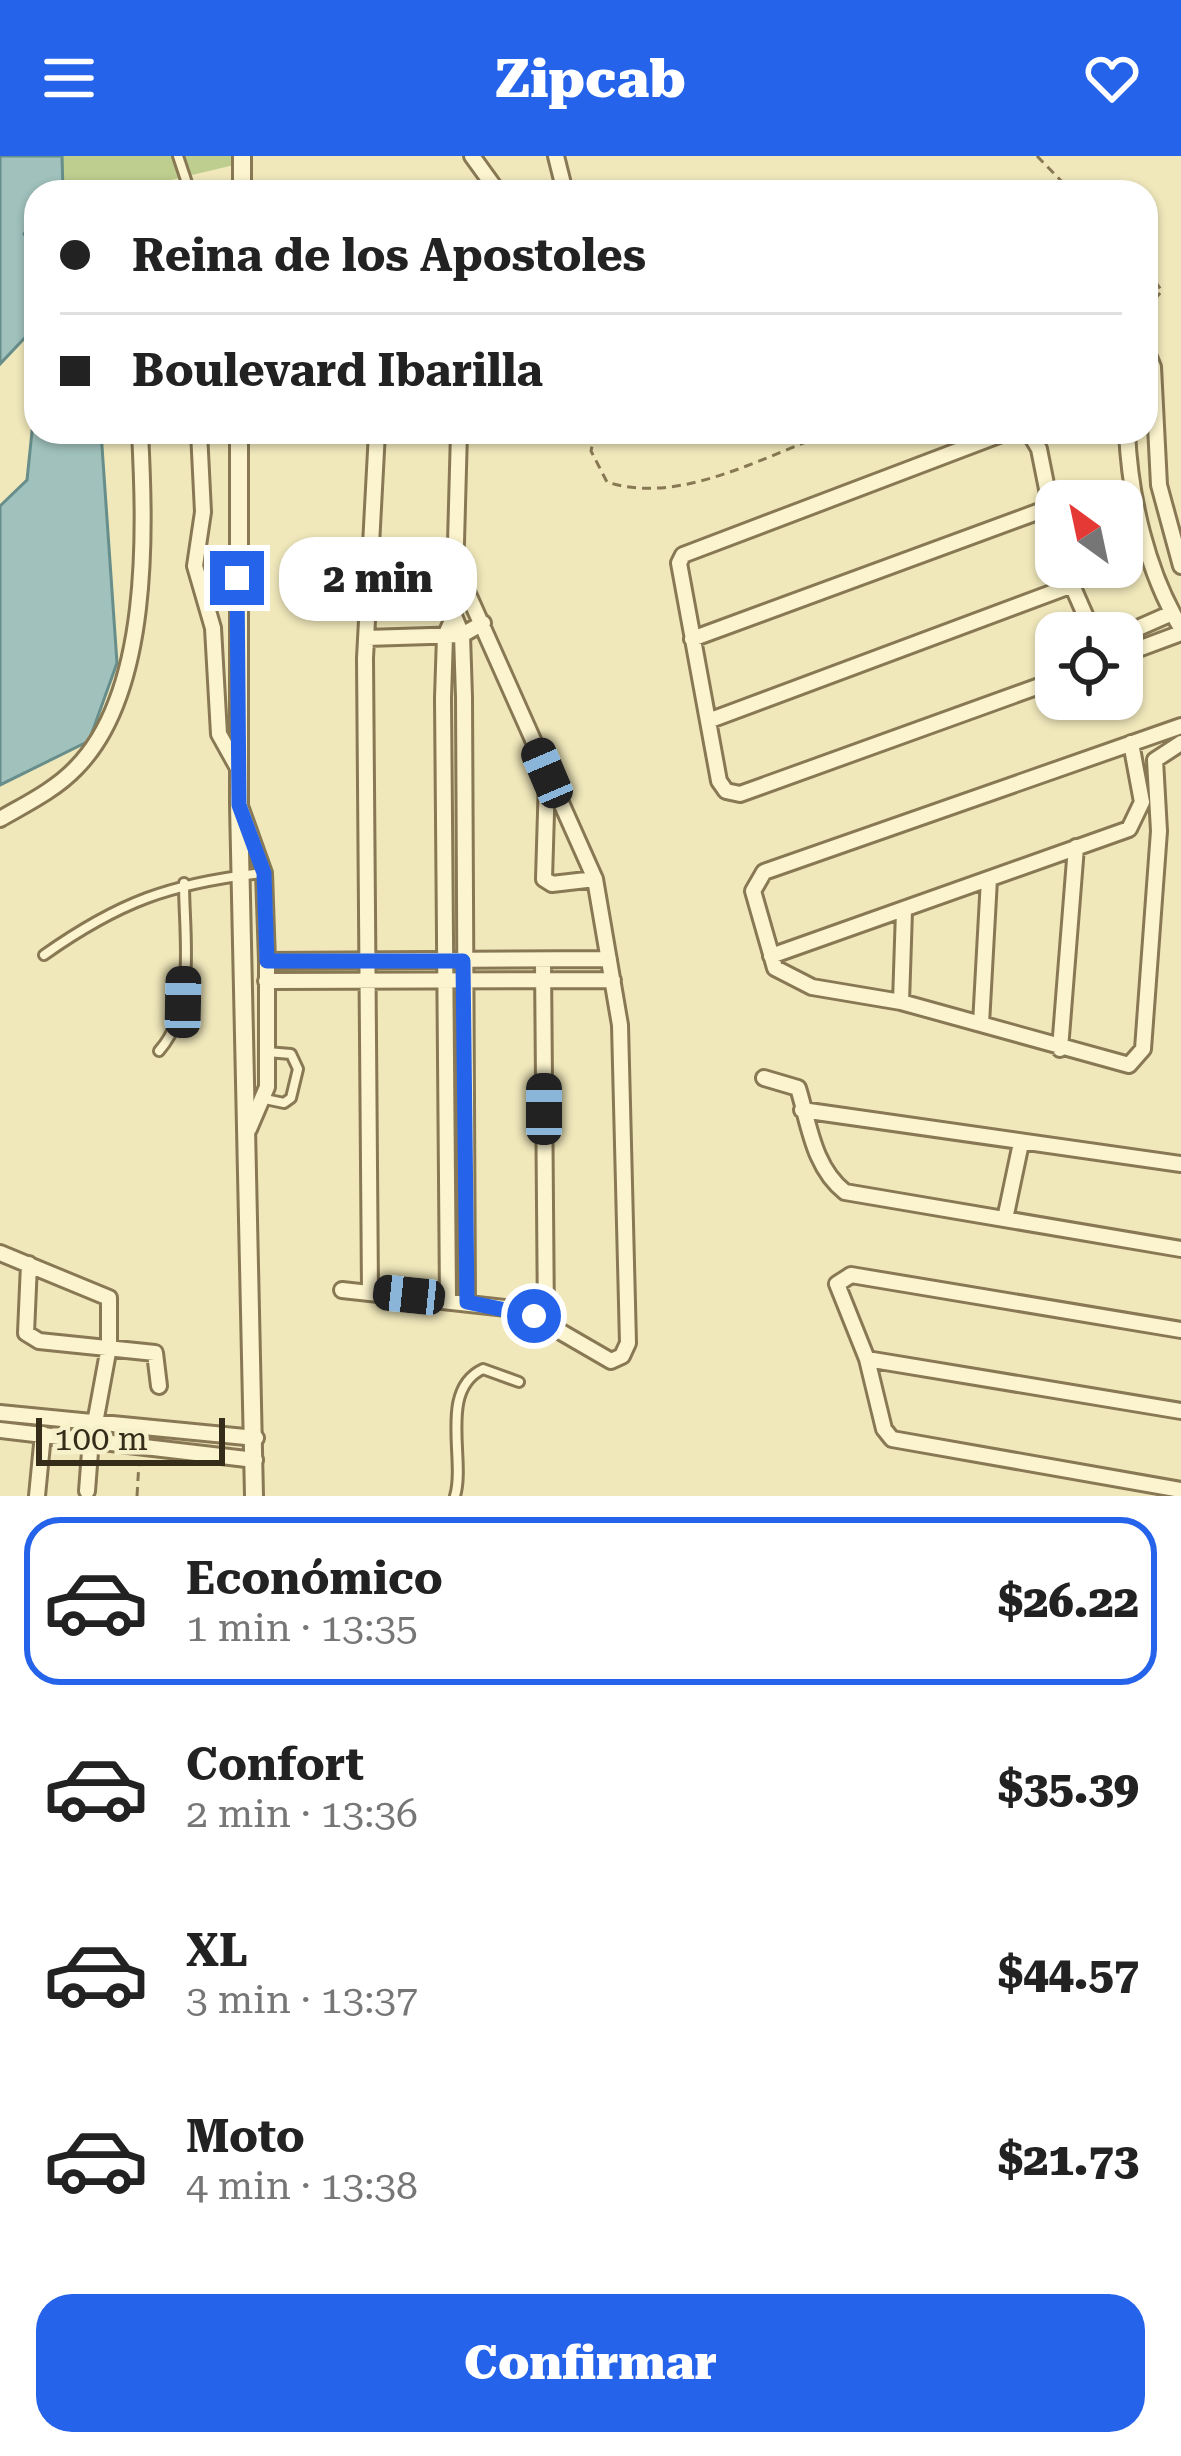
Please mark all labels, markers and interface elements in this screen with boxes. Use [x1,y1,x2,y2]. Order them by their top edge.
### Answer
icon: menu [36,45,102,111]
icon: heart [1079,45,1145,111]
text: Zipcab [495,47,686,110]
text: Reina de los Apostoles [132,229,646,282]
text: Boulevard Ibarilla [132,344,543,397]
north arrow [1035,480,1143,588]
map controls [1035,480,1143,720]
callout: 2 min [279,536,477,620]
route end [210,551,264,605]
text: 2 min [323,556,433,602]
button: locate [1035,612,1143,720]
car [516,733,578,813]
car [164,966,202,1038]
car [526,1073,562,1145]
car [371,1273,447,1317]
route start [507,1289,561,1343]
scale bar [36,1412,225,1465]
text: 100 m [54,1419,148,1458]
icon: car [42,1547,150,1655]
text: Económico [186,1552,443,1605]
text: $26.22 [998,1575,1139,1628]
text: 1 min · 13:35 [186,1605,418,1651]
icon: car [42,1733,150,1841]
text: Confort [186,1738,364,1791]
text: $35.39 [998,1761,1139,1814]
text: 2 min · 13:36 [186,1791,418,1837]
icon: car [42,1919,150,2027]
text: XL [186,1924,248,1977]
text: $44.57 [998,1947,1139,2000]
text: 3 min · 13:37 [186,1977,418,2023]
icon: car [42,2105,150,2213]
text: Moto [186,2110,305,2163]
text: $21.73 [998,2133,1139,2186]
text: 4 min · 13:38 [186,2163,418,2209]
button: Confirmar [36,2294,1145,2432]

